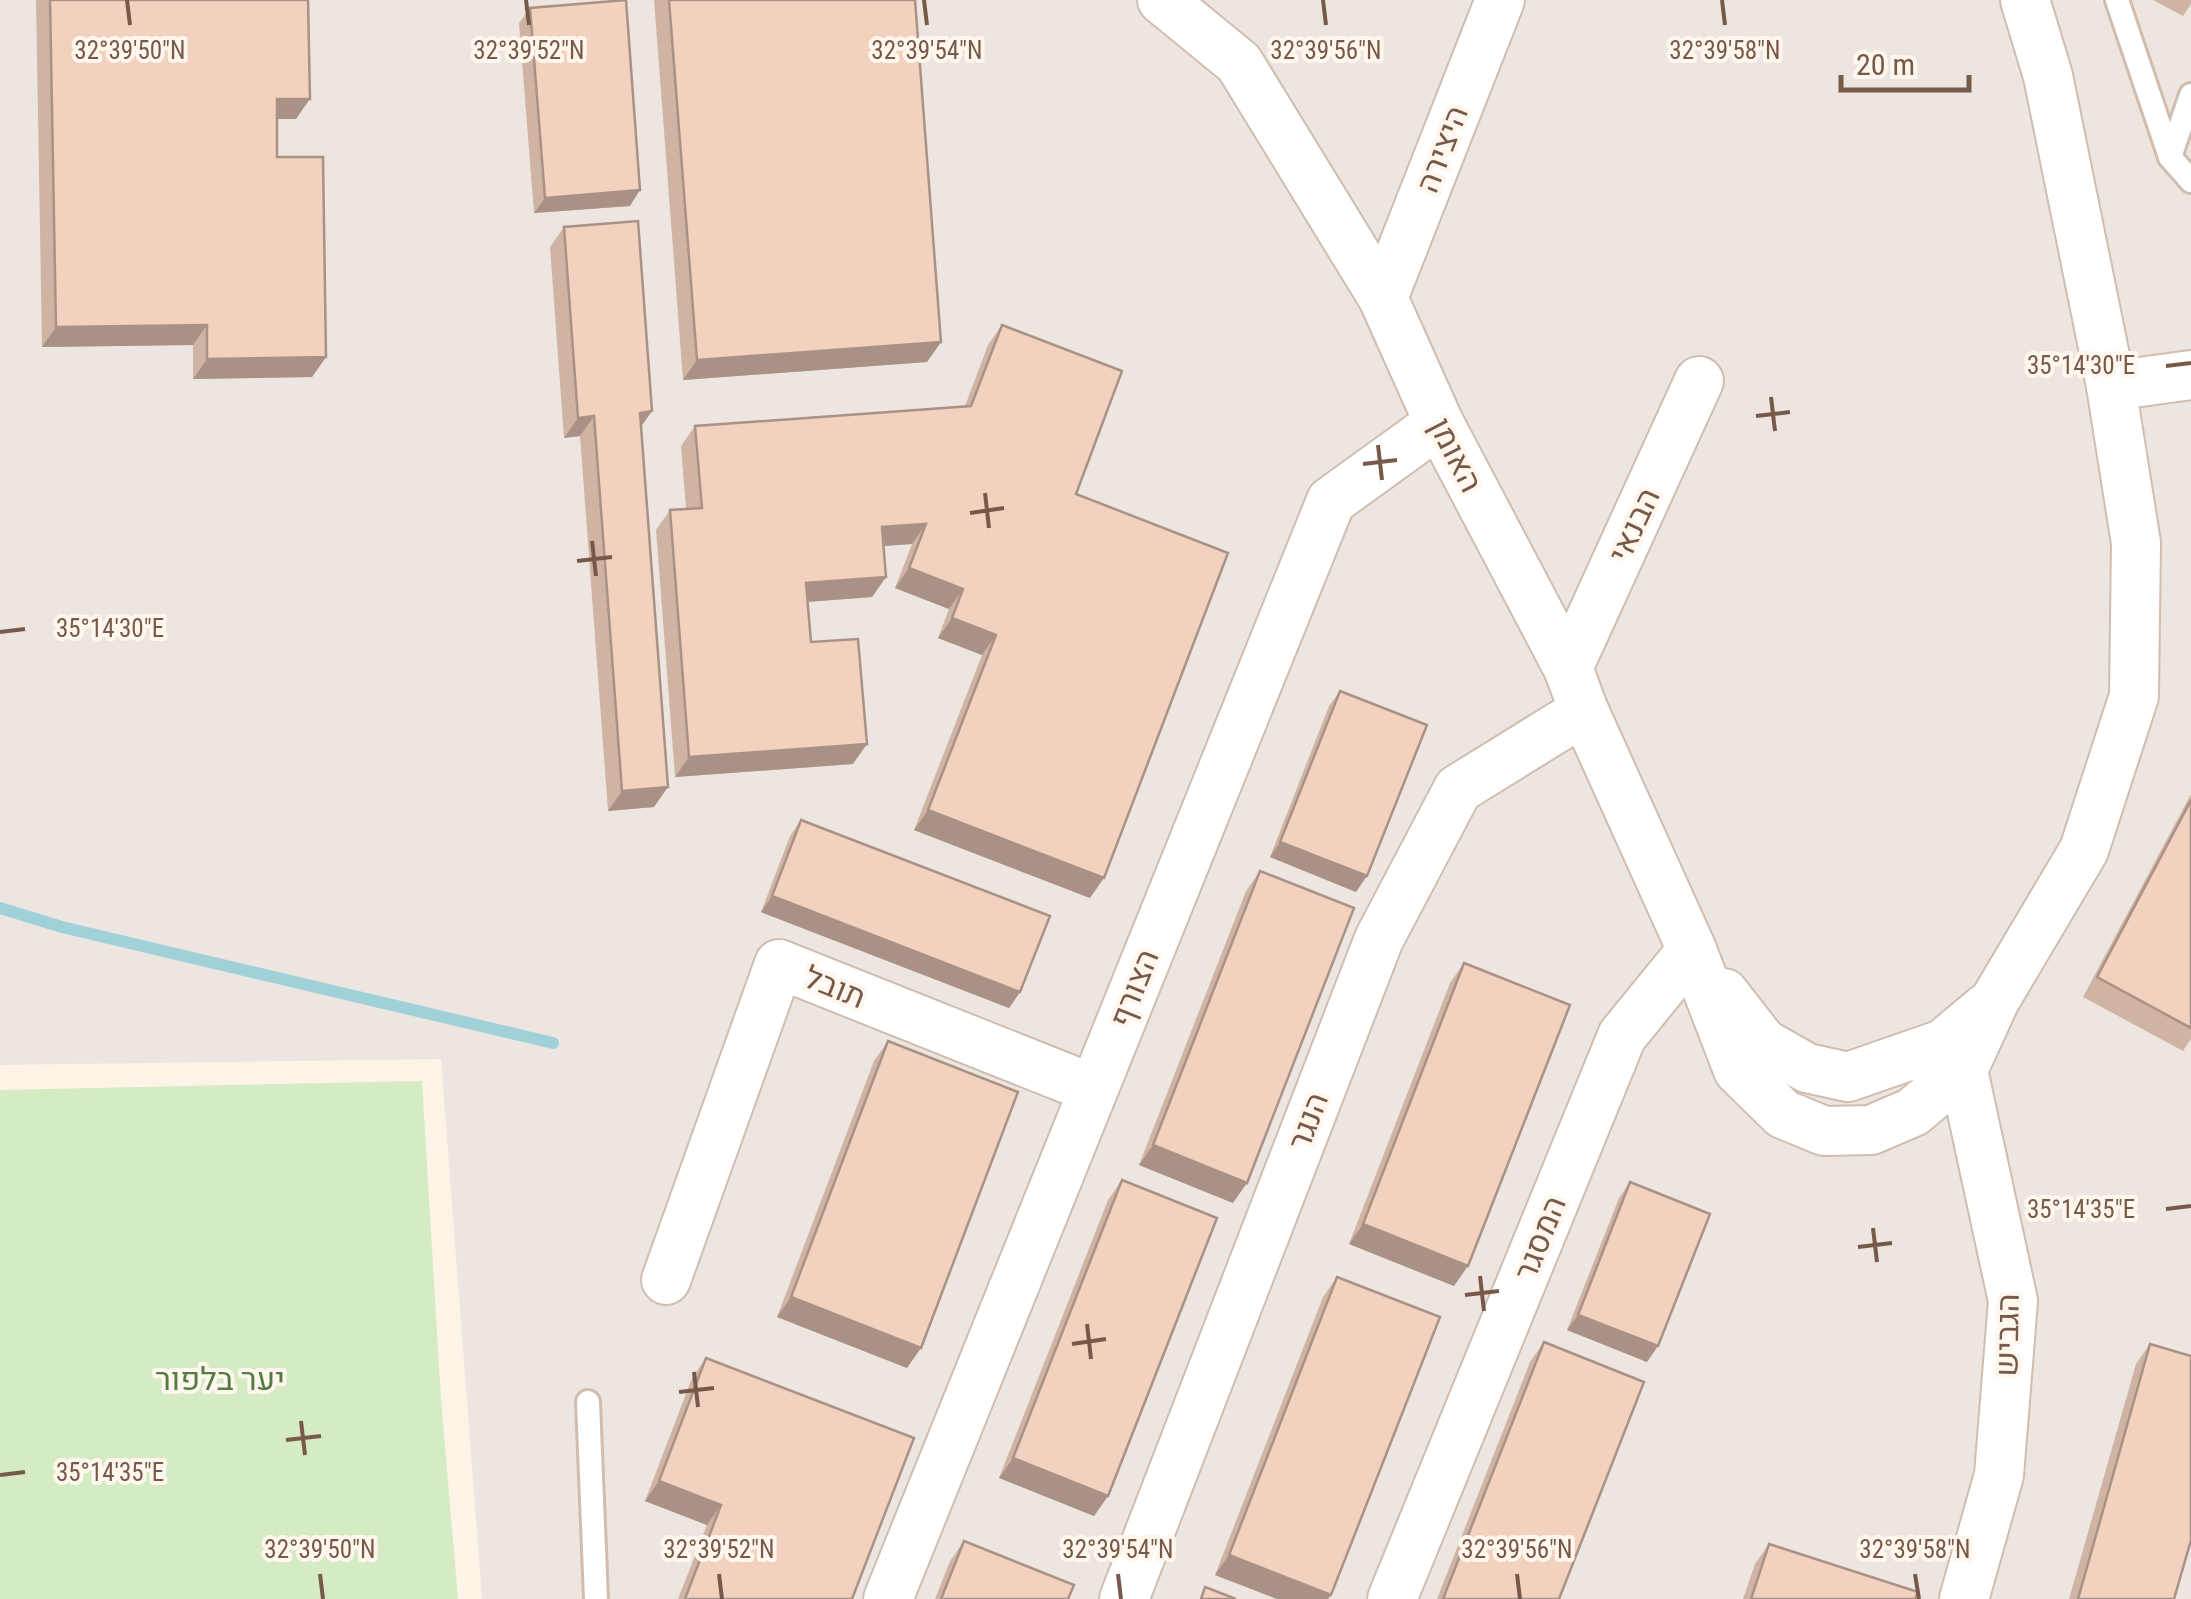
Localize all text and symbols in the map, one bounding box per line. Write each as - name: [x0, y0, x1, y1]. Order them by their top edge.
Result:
- scale bar: [1841, 30, 1968, 92]
- text: 32°39'50"N: [74, 36, 186, 65]
- text: 32°39'52"N: [473, 36, 585, 65]
- text: 32°39'54"N: [871, 36, 983, 65]
- text: 32°39'56"N: [1270, 36, 1382, 65]
- text: 32°39'58"N: [1669, 36, 1781, 65]
- text: 20 m: [1856, 47, 1915, 82]
- street label: היצירה: [1408, 100, 1476, 198]
- text: 35°14'30"E: [2027, 351, 2135, 380]
- street label: האומן: [1421, 411, 1491, 499]
- street label: הבנאי: [1600, 482, 1668, 568]
- text: 35°14'30"E: [56, 614, 164, 643]
- street label: הצורף: [1101, 944, 1167, 1032]
- street label: תובל: [799, 958, 871, 1016]
- street label: הנגר: [1280, 1087, 1336, 1155]
- street label: המסגר: [1506, 1190, 1574, 1286]
- text: 35°14'35"E: [2027, 1195, 2135, 1224]
- street label: הגביש: [1987, 1293, 2027, 1377]
- park label: יער בלפור: [155, 1360, 285, 1398]
- text: 35°14'35"E: [56, 1458, 164, 1487]
- text: 32°39'50"N: [264, 1535, 376, 1564]
- text: 32°39'52"N: [663, 1535, 775, 1564]
- text: 32°39'54"N: [1062, 1535, 1174, 1564]
- text: 32°39'56"N: [1461, 1535, 1573, 1564]
- text: 32°39'58"N: [1859, 1535, 1971, 1564]

